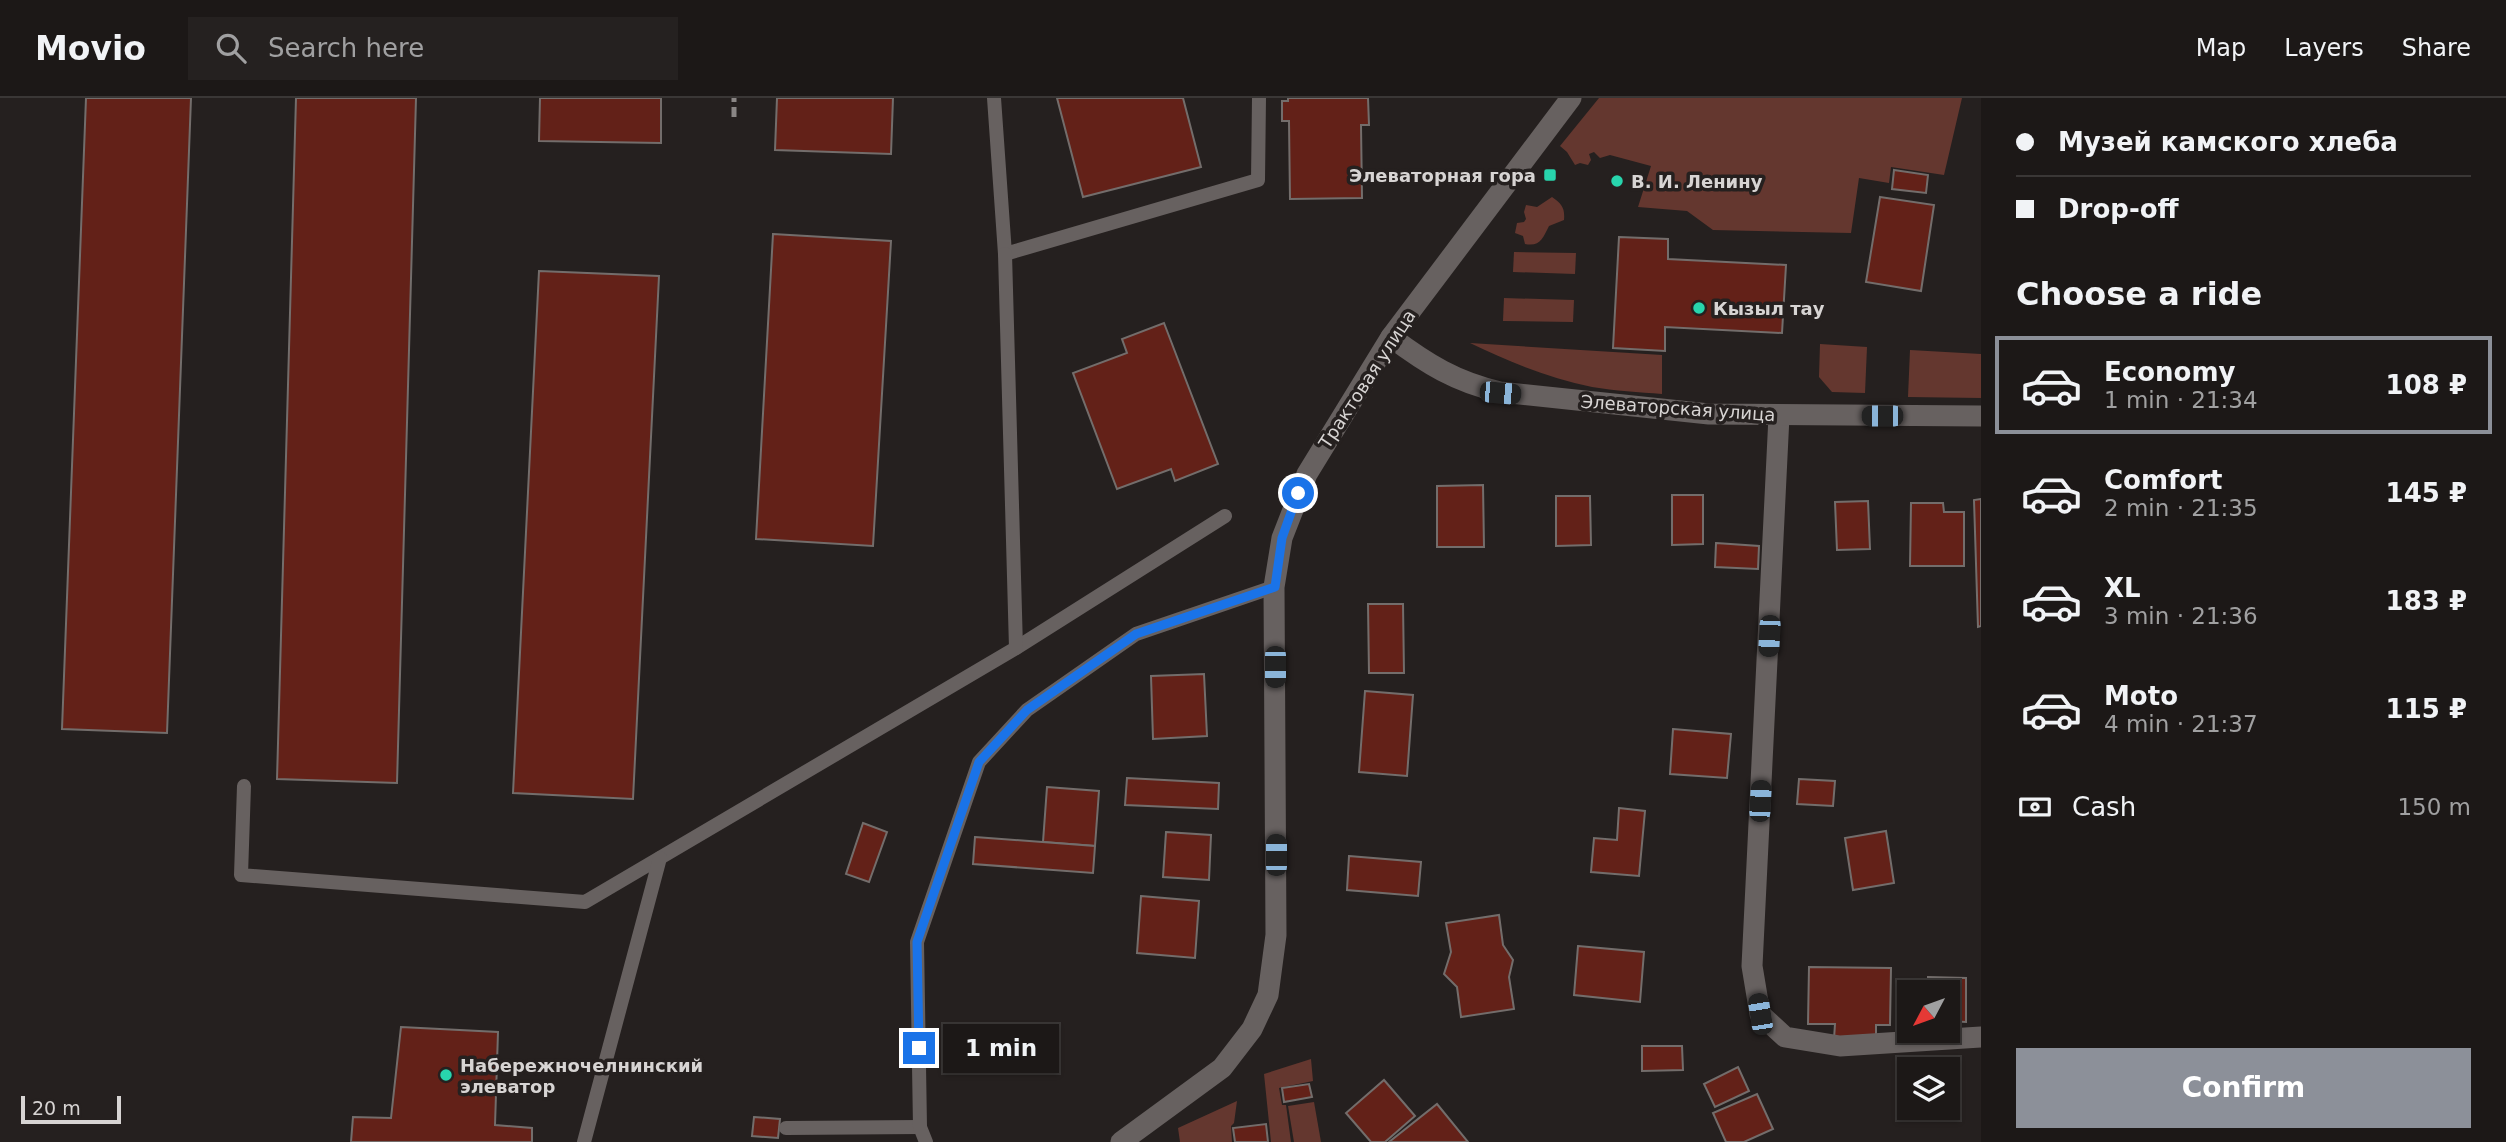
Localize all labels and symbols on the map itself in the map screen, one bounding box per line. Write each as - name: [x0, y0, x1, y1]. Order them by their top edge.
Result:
- place label: Элеваторная гора: [1349, 165, 1536, 186]
- marker: Элеваторная гора: [1542, 167, 1558, 183]
- place label: В. И. Ленину: [1631, 171, 1763, 192]
- marker: В. И. Ленину: [1609, 173, 1625, 189]
- place label: Кызыл тау: [1713, 298, 1825, 319]
- marker: Кызыл тау: [1691, 300, 1707, 316]
- street label: Трактовая улица: [1314, 306, 1420, 453]
- car: [1479, 381, 1522, 405]
- street label: Элеваторская улица: [1580, 391, 1776, 425]
- car: [1862, 406, 1904, 427]
- route start: [1282, 477, 1314, 509]
- car: [1758, 614, 1781, 658]
- car: [1265, 646, 1286, 688]
- car: [1749, 779, 1772, 823]
- car: [1266, 834, 1287, 876]
- north arrow: [1897, 980, 1960, 1043]
- car: [1747, 992, 1774, 1036]
- callout: 1 min: [944, 1024, 1059, 1072]
- route end: [903, 1032, 935, 1064]
- place label: Набережночелнинский элеватор: [460, 1055, 703, 1097]
- marker: Набережночелнинский элеватор: [438, 1067, 454, 1083]
- scale bar: [21, 1093, 121, 1125]

